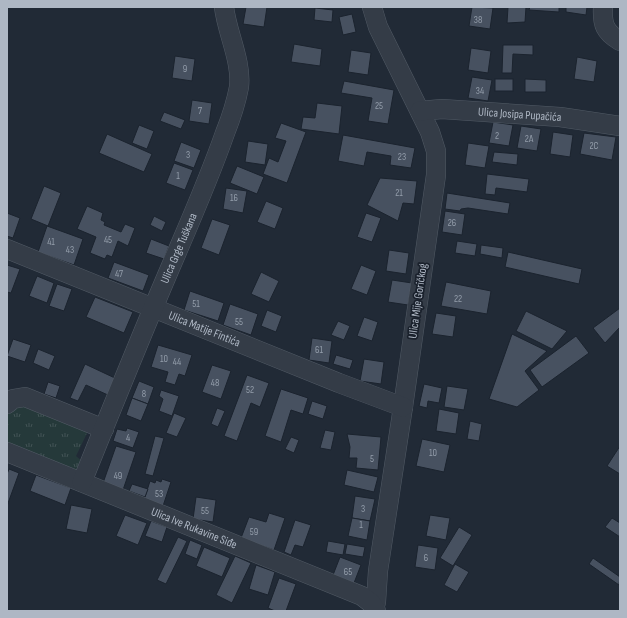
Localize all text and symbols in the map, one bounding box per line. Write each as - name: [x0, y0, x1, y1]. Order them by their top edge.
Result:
- house number: 38: [474, 14, 482, 26]
- house number: 9: [183, 63, 187, 75]
- house number: 34: [476, 85, 484, 97]
- house number: 25: [375, 100, 383, 112]
- street label: Ulica Josipa Pupačića: [478, 104, 562, 125]
- house number: 7: [198, 105, 202, 117]
- house number: 2: [495, 130, 499, 142]
- house number: 2A: [525, 133, 534, 145]
- house number: 2C: [590, 140, 599, 152]
- house number: 3: [186, 149, 190, 161]
- house number: 23: [398, 151, 406, 163]
- house number: 1: [176, 170, 180, 182]
- house number: 21: [395, 187, 403, 199]
- house number: 16: [230, 192, 238, 204]
- street label: Ulica Grge Tuškana: [157, 210, 200, 286]
- house number: 26: [448, 217, 456, 229]
- house number: 45: [104, 234, 112, 246]
- house number: 41: [47, 236, 55, 248]
- house number: 43: [66, 244, 74, 256]
- street label: Ulica Mije Goričkog: [405, 262, 431, 340]
- house number: 47: [115, 268, 123, 280]
- house number: 22: [454, 293, 462, 305]
- house number: 51: [192, 298, 200, 310]
- street label: Ulica Matije Fintića: [167, 308, 243, 350]
- house number: 55: [235, 316, 243, 328]
- house number: 61: [315, 344, 323, 356]
- house number: 10: [160, 353, 168, 365]
- house number: 44: [173, 356, 181, 368]
- house number: 48: [211, 377, 219, 389]
- house number: 52: [246, 384, 254, 396]
- house number: 8: [142, 388, 146, 400]
- house number: 4: [126, 432, 130, 444]
- house number: 10: [429, 447, 437, 459]
- house number: 5: [370, 453, 374, 465]
- house number: 49: [114, 470, 122, 482]
- house number: 53: [155, 488, 163, 500]
- house number: 3: [361, 503, 365, 515]
- street label: Ulica Ive Rukavine Siđe: [149, 504, 239, 552]
- house number: 55: [201, 505, 209, 517]
- house number: 1: [359, 519, 363, 531]
- house number: 59: [250, 526, 258, 538]
- house number: 6: [424, 552, 428, 564]
- house number: 65: [344, 566, 352, 578]

